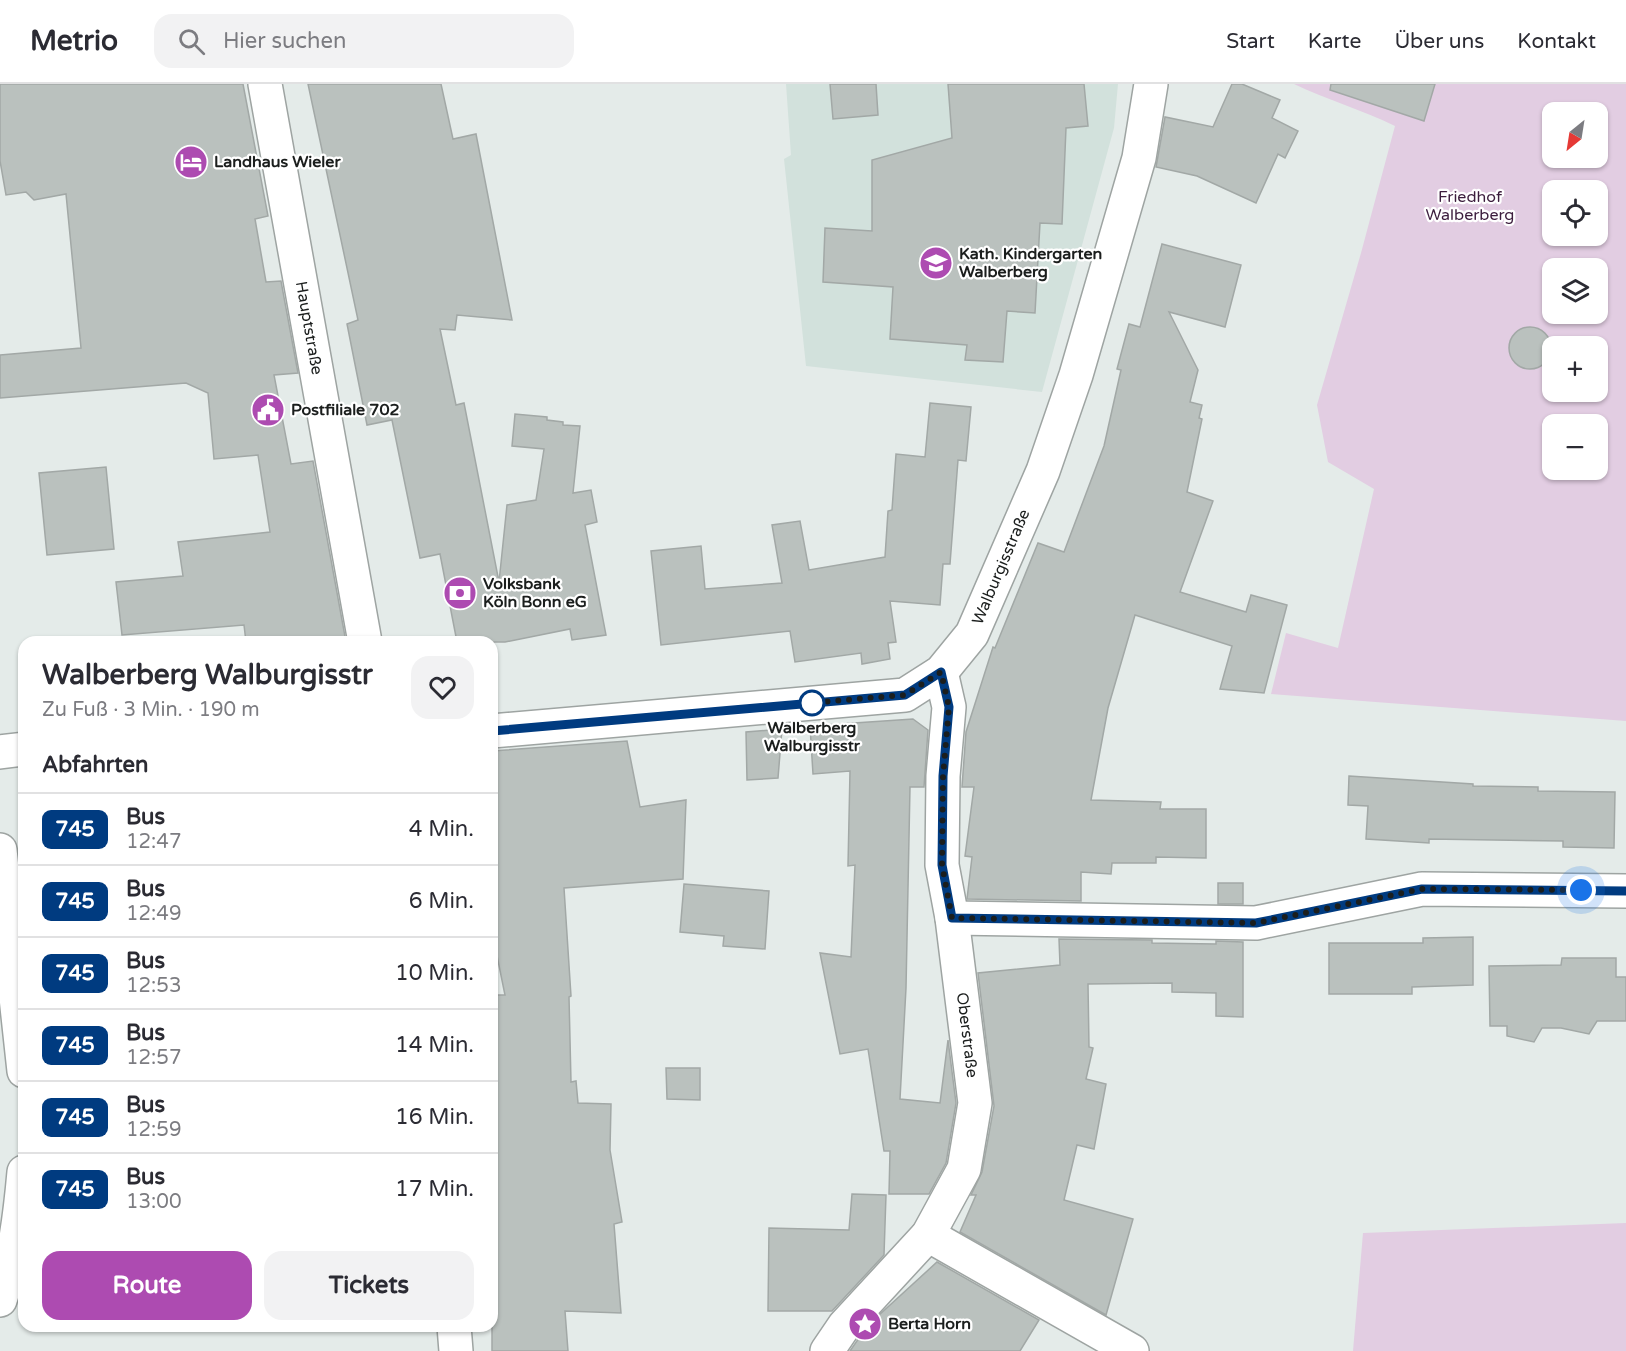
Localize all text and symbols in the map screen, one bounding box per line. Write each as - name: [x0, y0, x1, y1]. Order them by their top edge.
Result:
- search box: [154, 14, 574, 68]
- text: Metrio: [30, 24, 118, 58]
- icon: search: [175, 25, 208, 58]
- text: Hier suchen: [223, 28, 346, 54]
- text: Start: [1226, 29, 1275, 54]
- text: Karte: [1308, 29, 1361, 54]
- text: Über uns: [1394, 29, 1484, 54]
- text: Kontakt: [1517, 29, 1596, 54]
- north arrow: [1542, 102, 1608, 168]
- map controls: [1542, 102, 1608, 480]
- hotel icon: Landhaus Wieler: [173, 144, 209, 180]
- place label: Landhaus Wieler: [214, 152, 341, 172]
- button: locate: [1542, 180, 1608, 246]
- park label: Friedhof Walberberg: [1426, 187, 1514, 225]
- place label: Kath. Kindergarten Walberberg: [959, 244, 1102, 282]
- school or university icon: Kath. Kindergarten Walberberg: [918, 245, 954, 281]
- button: layers: [1542, 258, 1608, 324]
- street label: Hauptstraße: [291, 280, 327, 376]
- button: +: [1542, 336, 1608, 402]
- public building icon: Postfiliale 702: [250, 392, 286, 428]
- place label: Postfiliale 702: [291, 400, 399, 420]
- button: −: [1542, 414, 1608, 480]
- street label: Walburgisstraße: [968, 506, 1034, 628]
- place label: Volksbank Köln Bonn eG: [483, 574, 587, 612]
- bank icon: Volksbank Köln Bonn eG: [442, 575, 478, 611]
- button: heart: [411, 656, 474, 719]
- text: Walberberg Walburgisstr: [42, 658, 373, 692]
- marker: Walberberg Walburgisstr: [799, 690, 825, 716]
- text: Zu Fuß · 3 Min. · 190 m: [42, 698, 260, 722]
- place label: Walberberg Walburgisstr: [764, 718, 861, 756]
- text: Abfahrten: [42, 752, 148, 778]
- text: Bus: [126, 804, 165, 830]
- text: 4 Min.: [409, 816, 474, 842]
- text: 745: [55, 817, 95, 842]
- text: 12:47: [126, 830, 181, 854]
- your location: [1566, 875, 1596, 905]
- text: Bus: [126, 876, 165, 902]
- text: 6 Min.: [409, 888, 474, 914]
- text: 745: [55, 889, 95, 914]
- text: 12:49: [126, 902, 181, 926]
- text: Bus: [126, 948, 165, 974]
- text: 10 Min.: [395, 960, 474, 986]
- text: 745: [55, 961, 95, 986]
- text: 12:53: [126, 974, 181, 998]
- street label: Oberstraße: [952, 991, 982, 1079]
- text: Bus: [126, 1020, 165, 1046]
- text: 14 Min.: [395, 1032, 474, 1058]
- text: 745: [55, 1033, 95, 1058]
- text: 12:57: [126, 1046, 181, 1070]
- text: Bus: [126, 1092, 165, 1118]
- text: 16 Min.: [395, 1104, 474, 1130]
- text: 745: [55, 1105, 95, 1130]
- text: 12:59: [126, 1118, 181, 1142]
- text: Bus: [126, 1164, 165, 1190]
- text: 17 Min.: [395, 1176, 474, 1202]
- text: 745: [55, 1177, 95, 1202]
- text: 13:00: [126, 1190, 181, 1214]
- button: Route: [42, 1251, 252, 1320]
- button: Tickets: [264, 1251, 474, 1320]
- place icon: Berta Horn: [847, 1306, 883, 1342]
- place label: Berta Horn: [888, 1314, 971, 1334]

